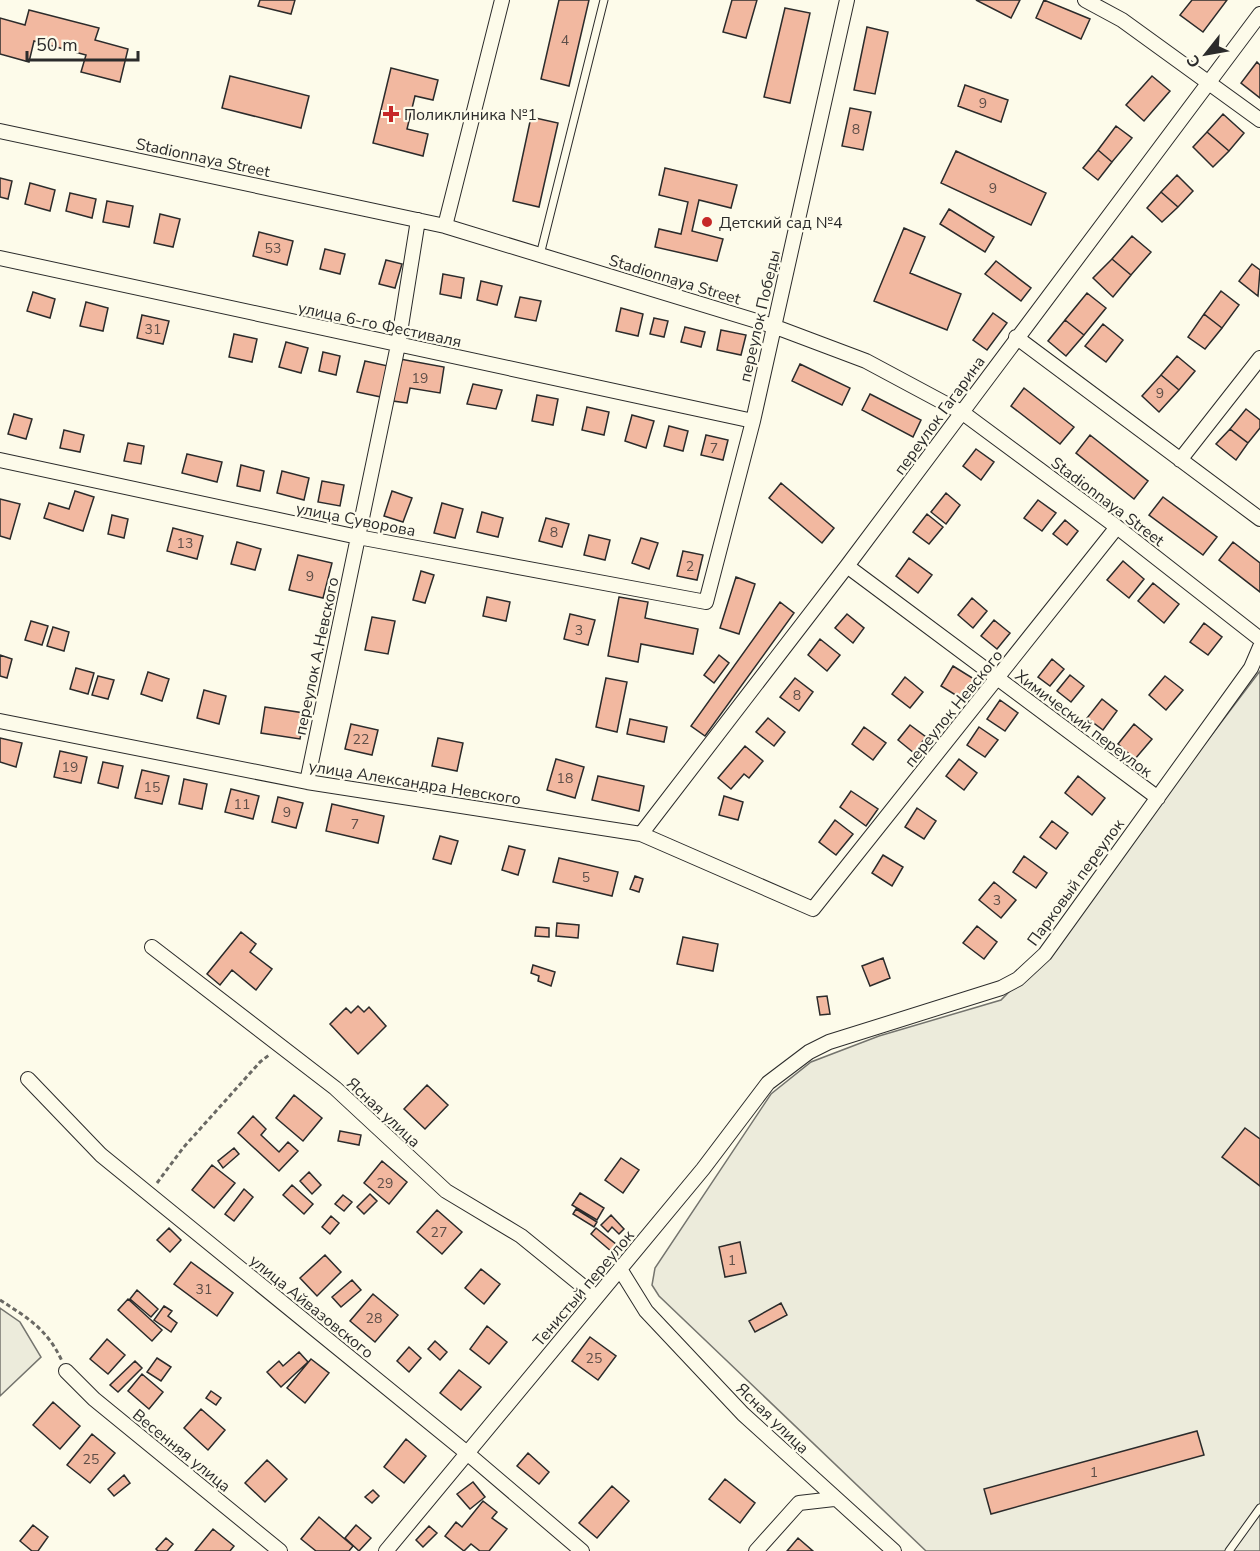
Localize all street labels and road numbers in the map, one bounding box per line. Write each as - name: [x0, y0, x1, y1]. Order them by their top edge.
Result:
- street label: Stadionnaya Street: [134, 133, 272, 183]
- street label: переулок Победы: [734, 248, 786, 384]
- street label: Stadionnaya Street: [606, 249, 744, 311]
- street label: улица 6-го Фестиваля: [296, 297, 464, 353]
- street label: переулок Гагарина: [889, 352, 991, 480]
- street label: Stadionnaya Street: [1046, 452, 1169, 552]
- street label: улица Суворова: [294, 498, 417, 542]
- street label: переулок А.Невского: [289, 575, 344, 737]
- street label: переулок Невского: [899, 645, 1008, 772]
- street label: Химический переулок: [1010, 665, 1157, 783]
- street label: улица Александра Невского: [307, 755, 523, 811]
- street label: Парковый переулок: [1022, 814, 1130, 951]
- street label: Ясная улица: [342, 1073, 425, 1153]
- street label: Тенистый переулок: [528, 1225, 640, 1352]
- street label: улица Айвазовского: [245, 1250, 378, 1364]
- street label: Ясная улица: [731, 1378, 814, 1459]
- street label: Весенняя улица: [128, 1404, 235, 1497]

